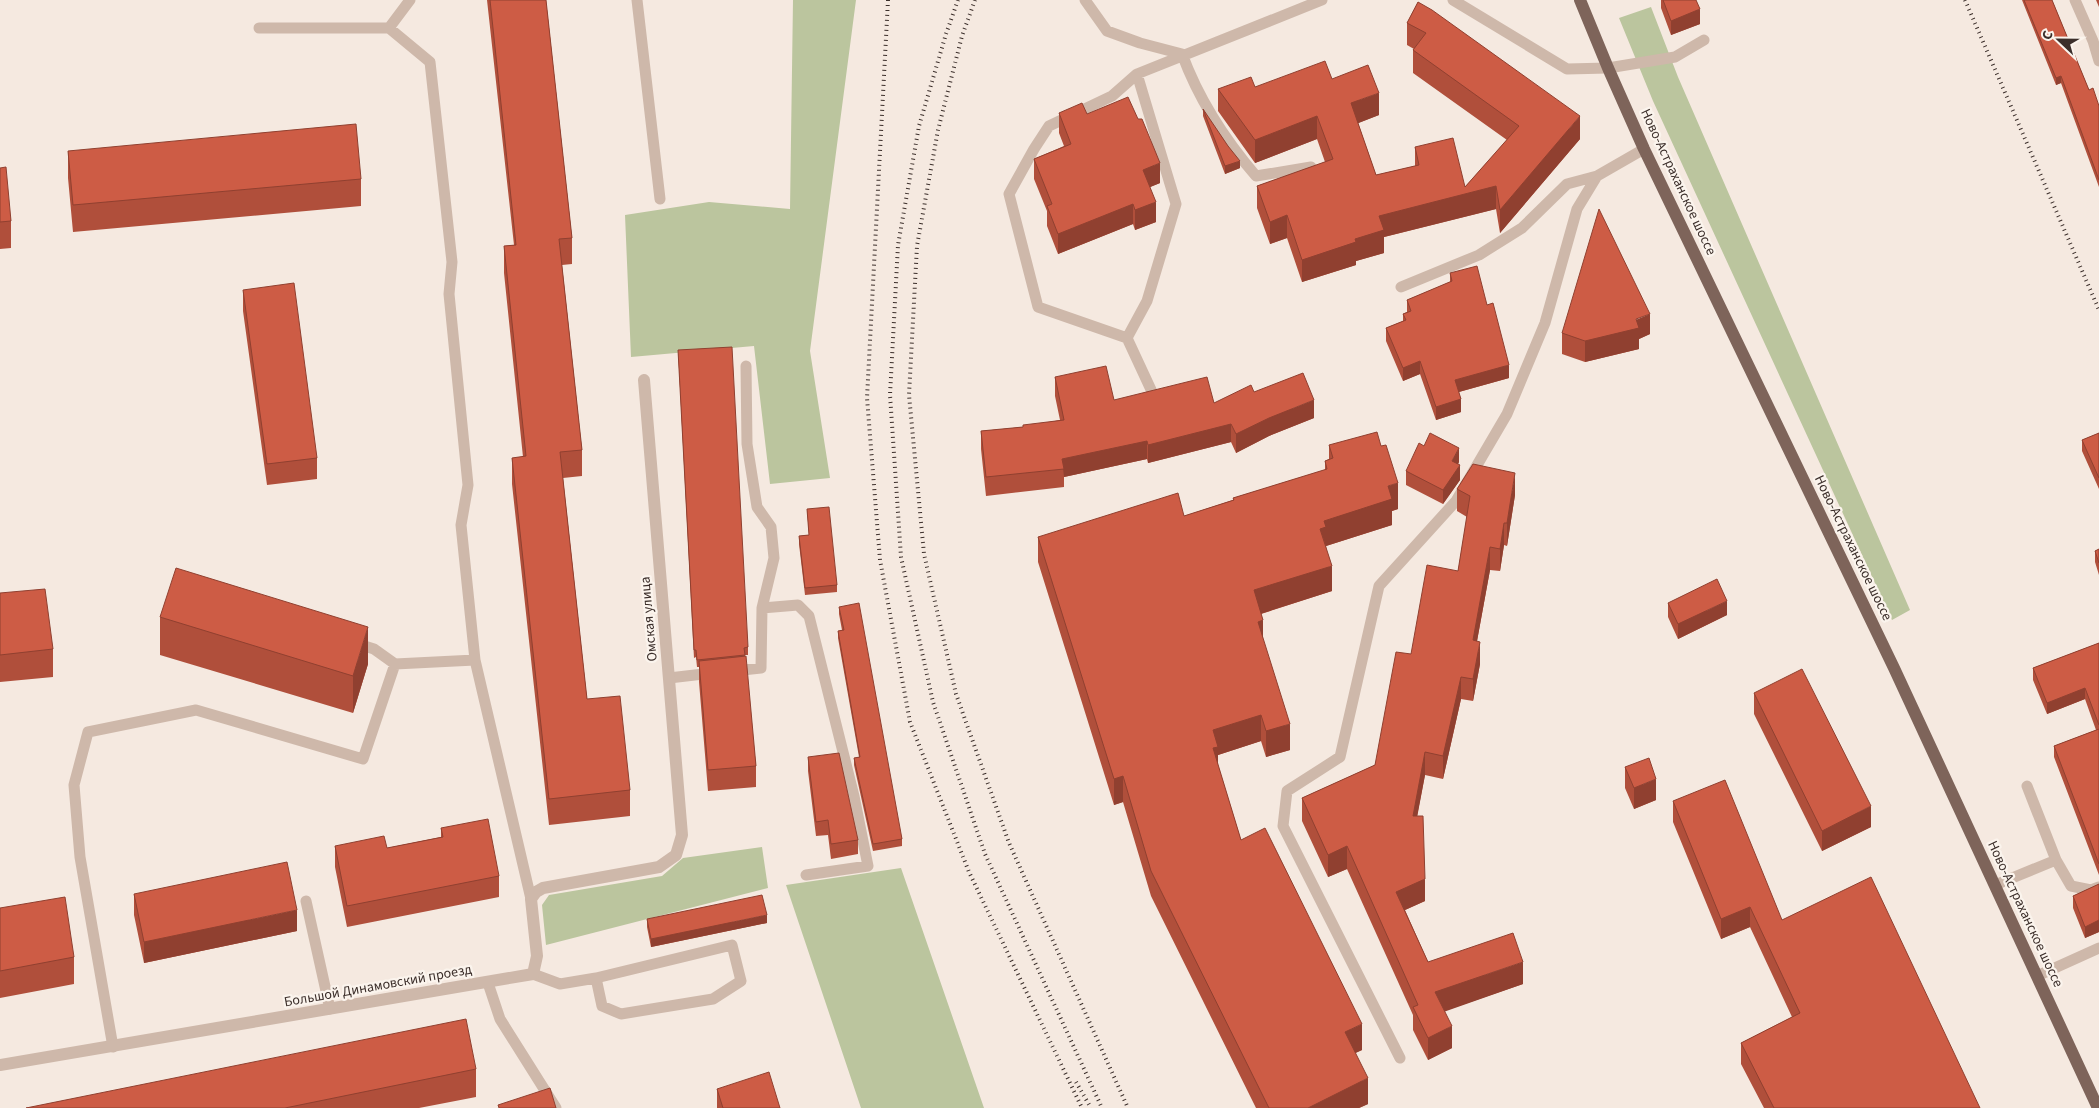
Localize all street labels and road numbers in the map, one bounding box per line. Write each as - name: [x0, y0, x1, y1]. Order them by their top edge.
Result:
- street label: Ново-Астраханское шоссе: [1635, 106, 1721, 259]
- street label: Ново-Астраханское шоссе: [1809, 472, 1897, 624]
- street label: Омская улица: [635, 576, 663, 662]
- street label: Ново-Астраханское шоссе: [1982, 838, 2068, 991]
- street label: Большой Динамовский проезд: [283, 960, 474, 1012]

